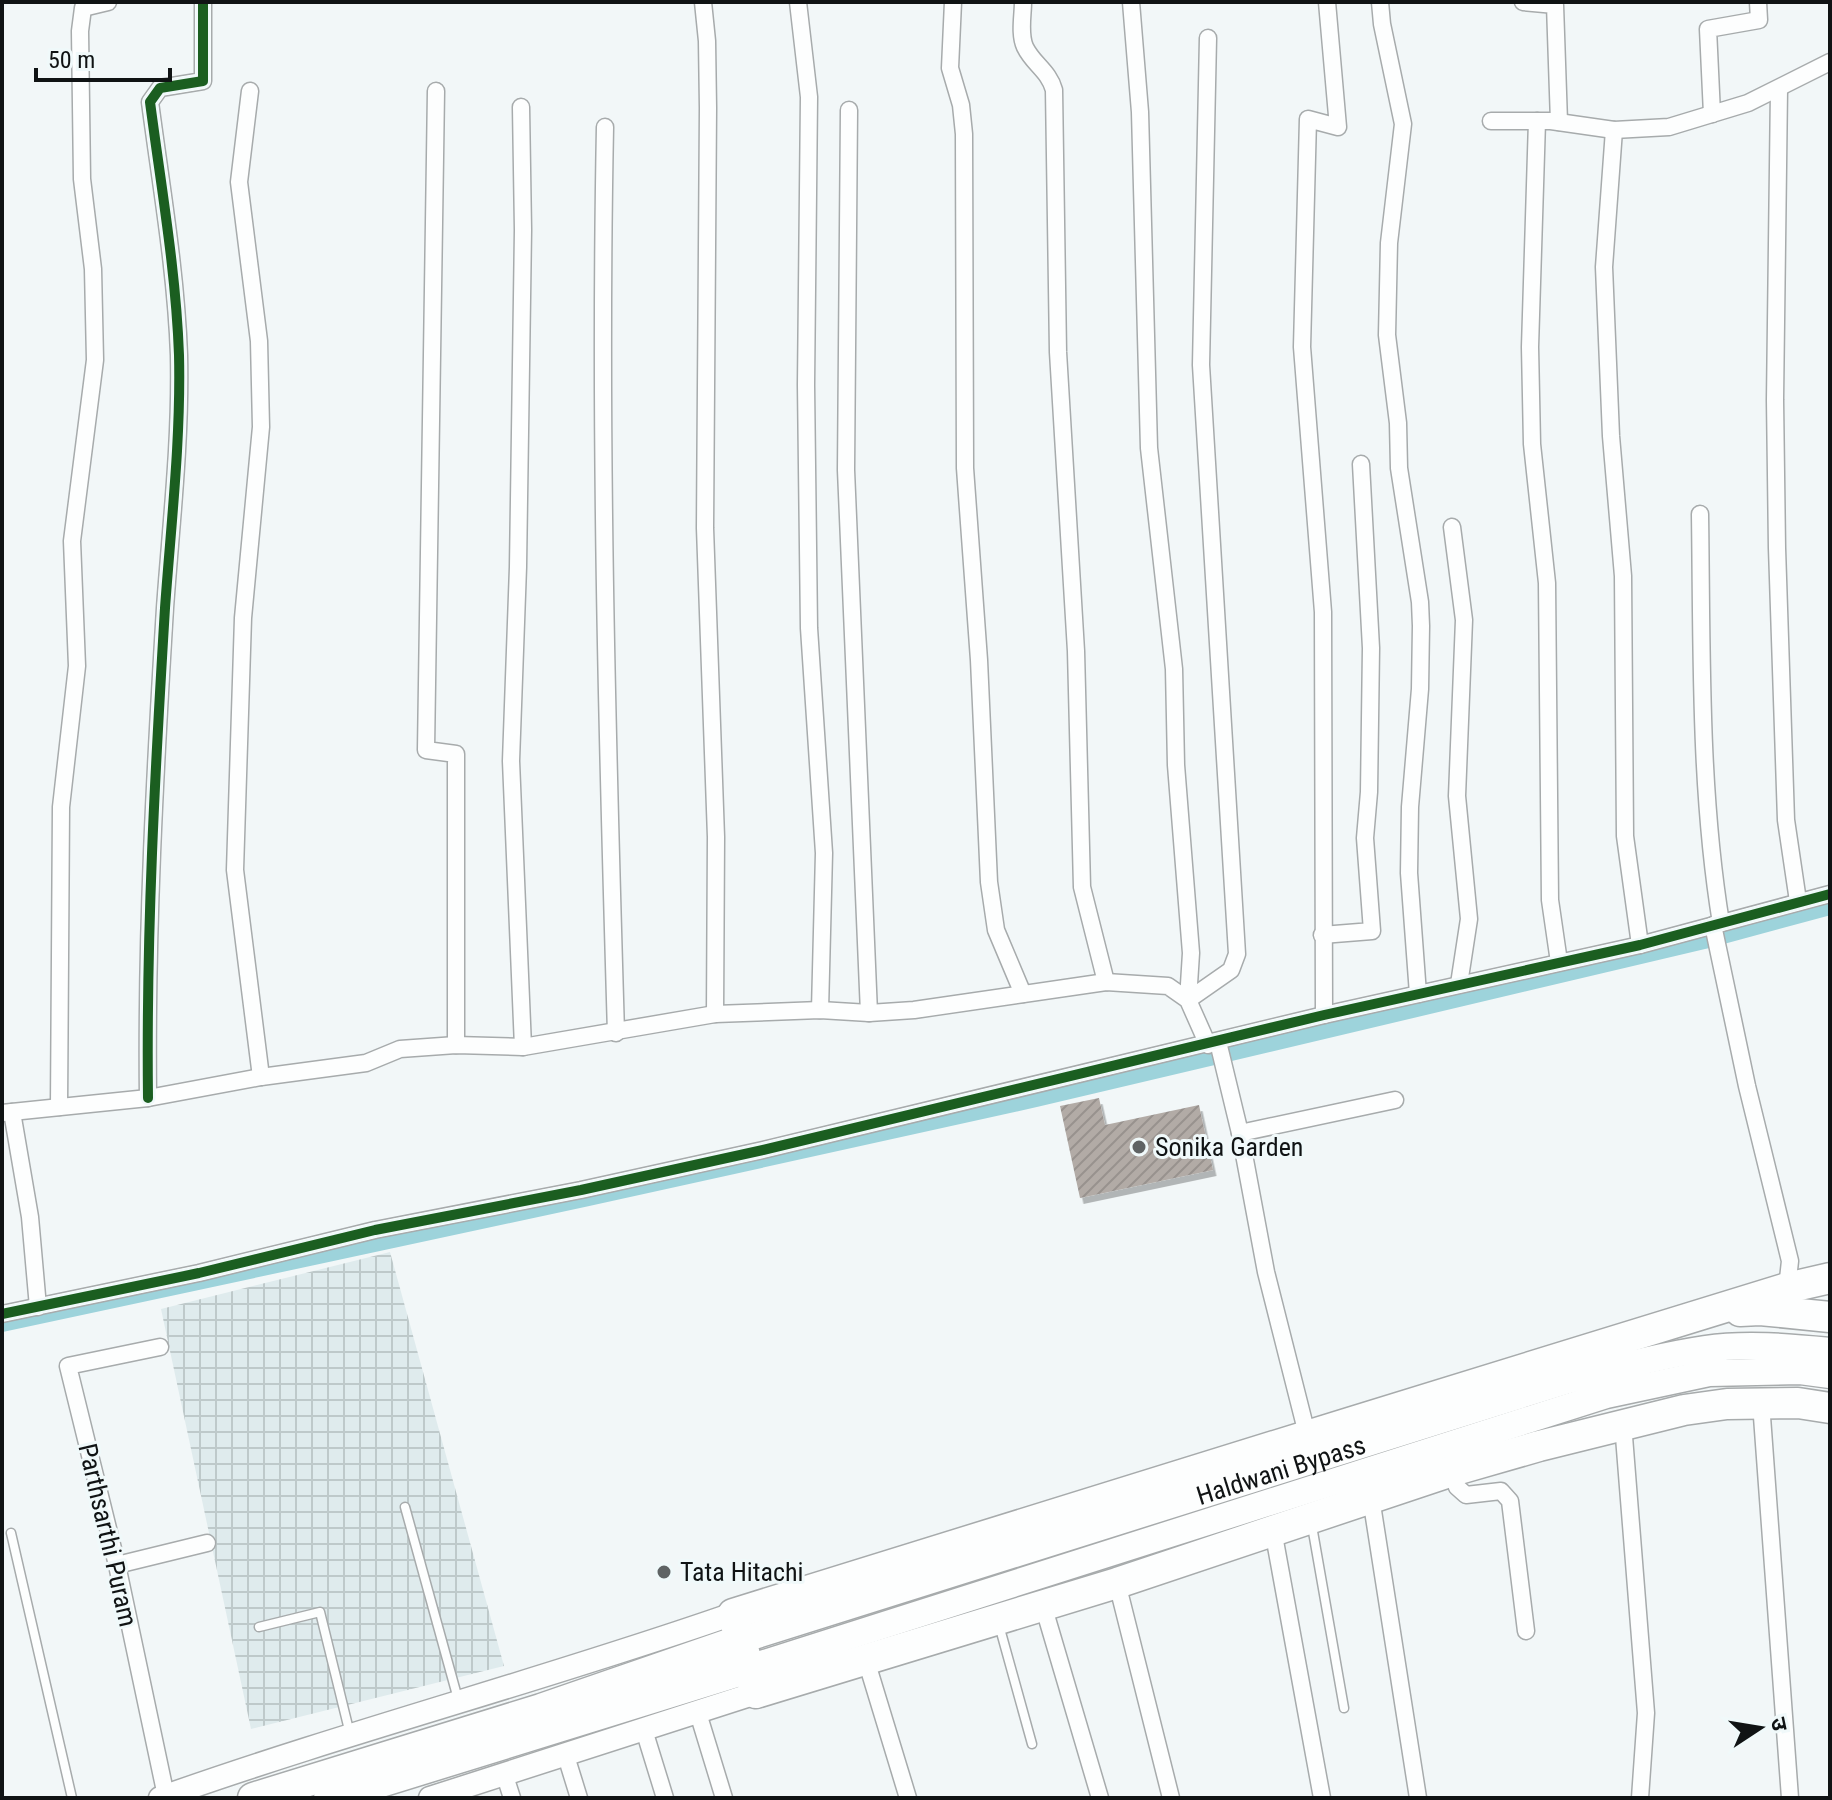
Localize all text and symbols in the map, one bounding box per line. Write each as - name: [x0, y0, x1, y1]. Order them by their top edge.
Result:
- scale bar: [36, 32, 170, 82]
- text: 50 m: [48, 46, 95, 74]
- place label: Sonika Garden: [1155, 1132, 1303, 1162]
- marker: Sonika Garden: [1130, 1138, 1148, 1156]
- street label: Haldwani Bypass: [1193, 1430, 1369, 1511]
- street label: Parthsarthi Puram: [72, 1441, 144, 1629]
- place label: Tata Hitachi: [680, 1557, 803, 1587]
- marker: Tata Hitachi: [655, 1563, 673, 1581]
- north arrow: [1720, 1688, 1800, 1768]
- text: उ: [1766, 1715, 1793, 1734]

